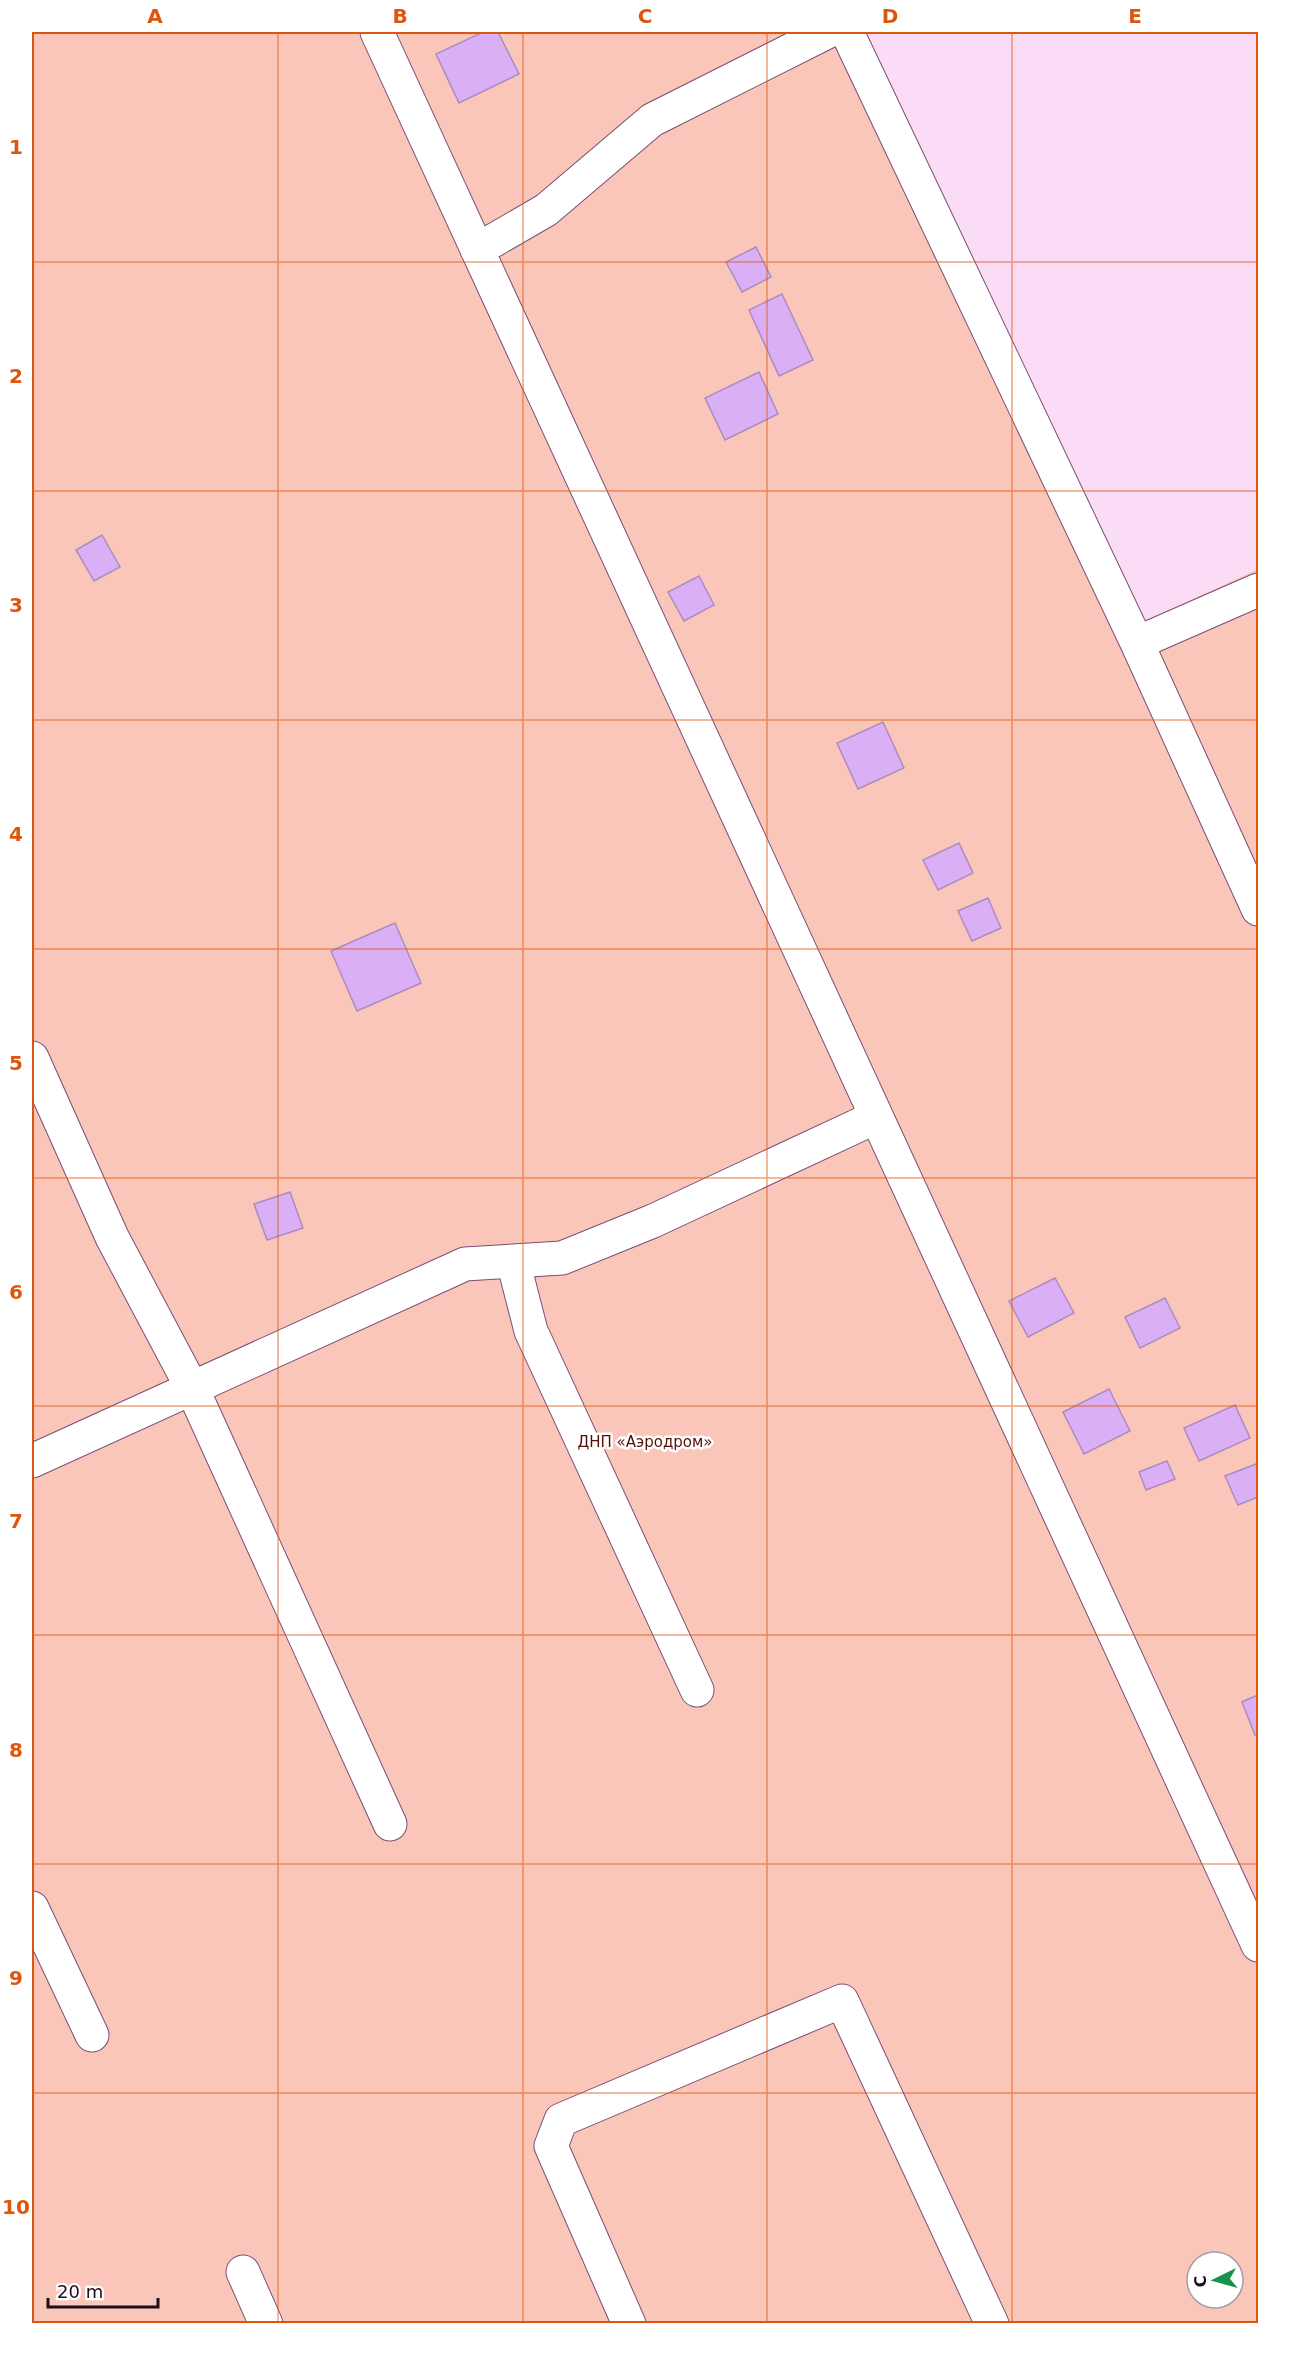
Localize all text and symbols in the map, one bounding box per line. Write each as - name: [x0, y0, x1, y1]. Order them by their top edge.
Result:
- text: A: [147, 4, 163, 28]
- text: B: [392, 4, 408, 28]
- text: C: [638, 4, 652, 28]
- text: D: [882, 4, 898, 28]
- text: E: [1128, 4, 1142, 28]
- text: 1: [9, 135, 23, 159]
- text: 2: [9, 364, 23, 388]
- text: 3: [9, 593, 23, 617]
- text: 4: [9, 822, 23, 846]
- text: 5: [9, 1051, 23, 1075]
- text: 6: [9, 1280, 23, 1304]
- park label: ДНП «Аэродром»: [578, 1433, 712, 1451]
- text: 7: [9, 1509, 23, 1533]
- text: 8: [9, 1738, 23, 1762]
- text: 9: [9, 1966, 23, 1990]
- text: 10: [2, 2195, 30, 2219]
- north arrow: [1185, 2250, 1245, 2310]
- scale bar: [48, 2271, 158, 2309]
- text: С: [1191, 2275, 1211, 2288]
- text: 20 m: [57, 2281, 103, 2302]

